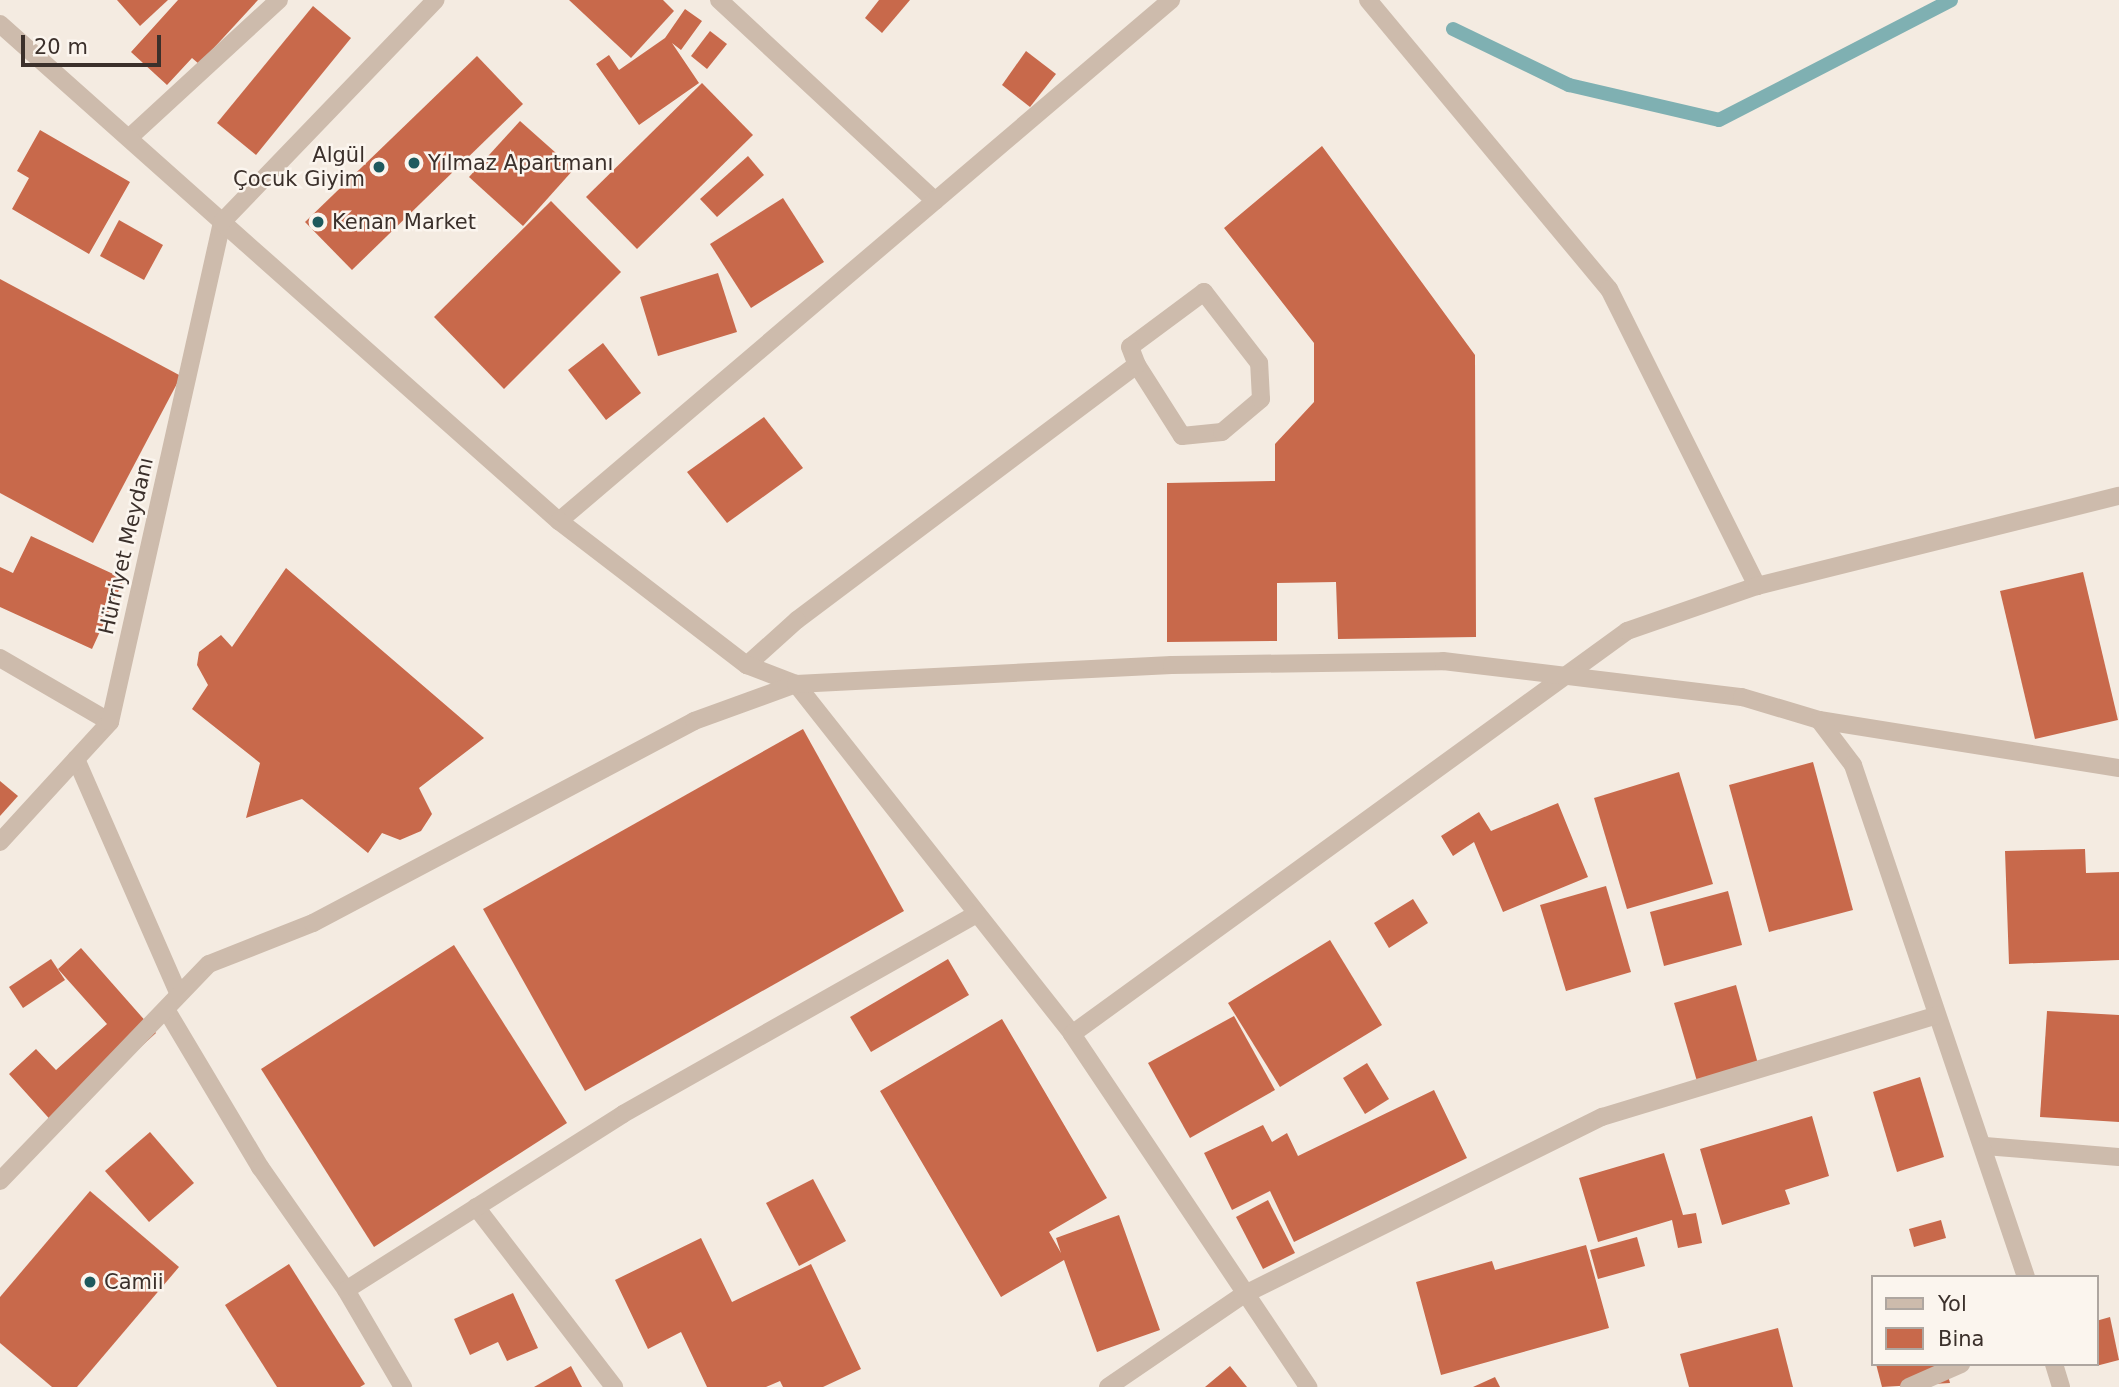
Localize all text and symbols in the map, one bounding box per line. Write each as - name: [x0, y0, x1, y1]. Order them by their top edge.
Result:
- scale bar: [24, 21, 164, 65]
- text: 20 m: [34, 35, 88, 59]
- place label: Algül Çocuk Giyim: [233, 142, 365, 192]
- place label: Yılmaz Apartmanı: [428, 150, 613, 176]
- marker: Yılmaz Apartmanı: [406, 155, 422, 171]
- marker: Algül Çocuk Giyim: [371, 159, 387, 175]
- place label: Kenan Market: [332, 209, 476, 235]
- marker: Kenan Market: [310, 214, 326, 230]
- street label: Hürriyet Meydanı: [93, 455, 159, 637]
- place label: Camii: [104, 1269, 164, 1295]
- marker: Camii: [82, 1274, 98, 1290]
- legend: [1870, 1275, 2098, 1366]
- text: Yol: [1938, 1292, 1967, 1316]
- text: Bina: [1938, 1327, 1984, 1351]

